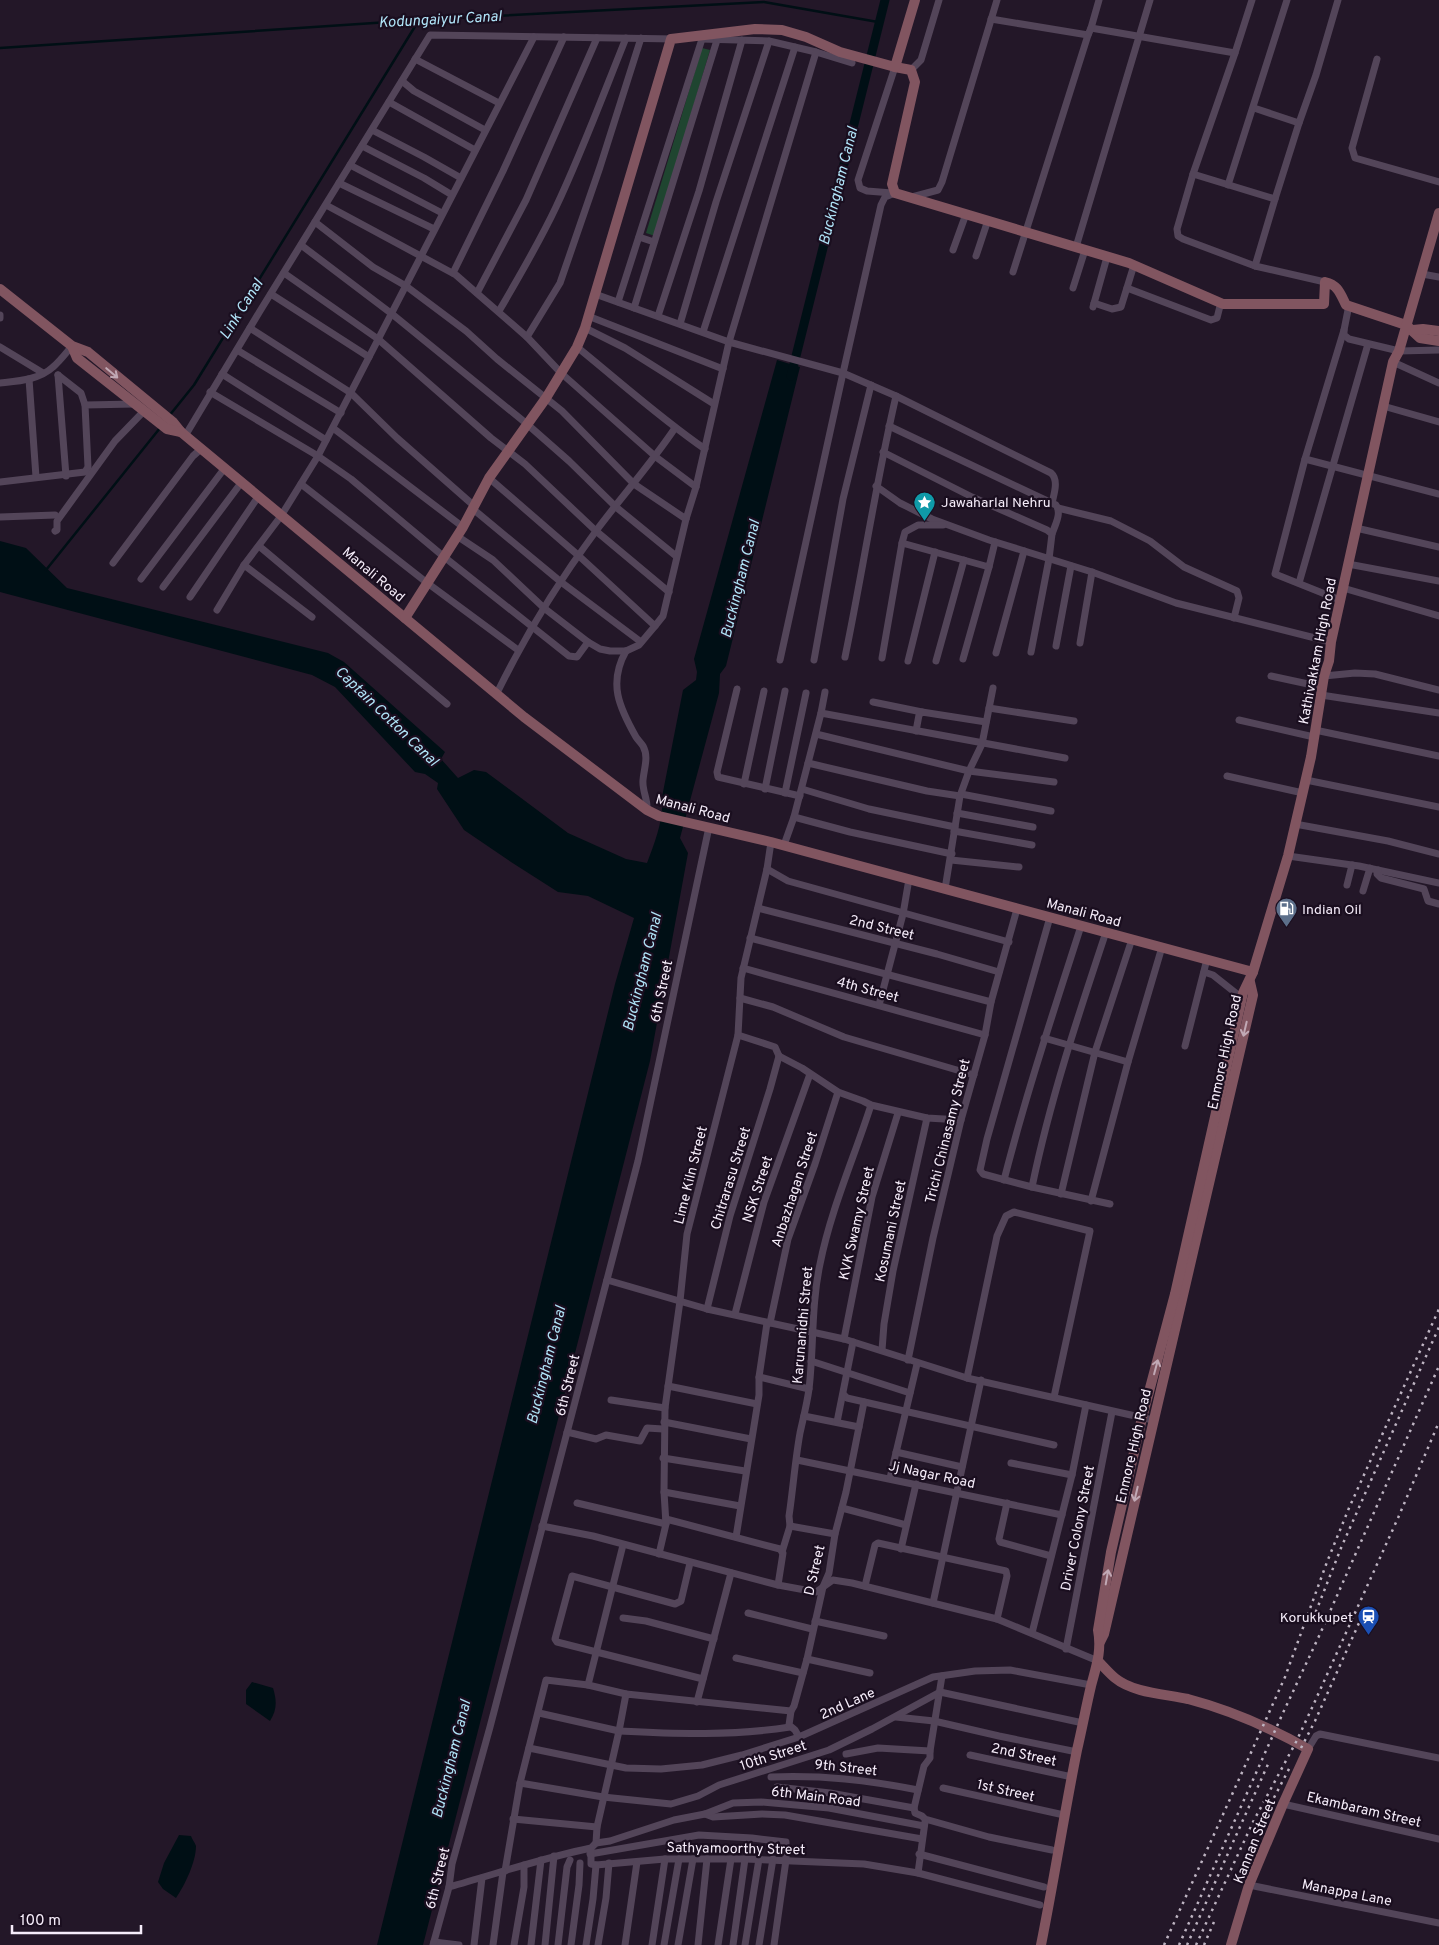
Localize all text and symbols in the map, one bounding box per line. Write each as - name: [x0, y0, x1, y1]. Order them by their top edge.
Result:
- water label: Kodungaiyur Canal: [378, 8, 503, 33]
- water label: Buckingham Canal: [816, 124, 864, 247]
- water label: Link Canal: [216, 275, 269, 344]
- one-way arrow: [105, 367, 118, 378]
- place icon: Jawaharlal Nehru: [913, 490, 937, 521]
- place label: Jawaharlal Nehru: [941, 495, 1051, 512]
- water label: Buckingham Canal: [718, 517, 766, 640]
- street label: Manali Road: [338, 544, 408, 606]
- street label: Kathivakkam High Road: [1296, 577, 1341, 726]
- water label: Captain Cotton Canal: [330, 663, 442, 772]
- street label: Manali Road: [653, 791, 732, 828]
- street label: Manali Road: [1044, 895, 1123, 932]
- fuel station icon: Indian Oil: [1274, 897, 1298, 928]
- place label: Indian Oil: [1302, 902, 1362, 919]
- water label: Buckingham Canal: [620, 910, 668, 1033]
- street label: 2nd Street: [847, 912, 916, 945]
- street label: 6th Street: [648, 959, 677, 1024]
- street label: 4th Street: [835, 974, 900, 1007]
- street label: Enmore High Road: [1205, 993, 1246, 1111]
- one-way arrow: [1240, 1021, 1249, 1037]
- street label: Trichi Chinasamy Street: [922, 1057, 975, 1205]
- street label: Lime Kiln Street: [671, 1125, 712, 1226]
- street label: Chitrarasu Street: [708, 1125, 755, 1232]
- street label: Anbazhagan Street: [769, 1129, 822, 1249]
- street label: NSK Street: [740, 1154, 777, 1225]
- street label: KVK Swamy Street: [836, 1165, 879, 1282]
- street label: Kosumani Street: [872, 1179, 911, 1284]
- street label: Karunanidhi Street: [790, 1266, 817, 1385]
- water label: Buckingham Canal: [524, 1303, 572, 1426]
- street label: 6th Street: [553, 1353, 584, 1418]
- one-way arrow: [1151, 1360, 1161, 1376]
- street label: Enmore High Road: [1113, 1387, 1156, 1505]
- street label: Jj Nagar Road: [887, 1458, 977, 1493]
- street label: Driver Colony Street: [1058, 1464, 1099, 1592]
- one-way arrow: [1131, 1486, 1140, 1502]
- street label: D Street: [801, 1543, 830, 1597]
- one-way arrow: [1103, 1569, 1113, 1585]
- station icon: Korukkupet: [1357, 1605, 1381, 1636]
- place label: Korukkupet: [1280, 1610, 1353, 1627]
- street label: 2nd Lane: [817, 1685, 878, 1724]
- water label: Buckingham Canal: [429, 1697, 477, 1820]
- street label: 10th Street: [738, 1738, 809, 1775]
- street label: 2nd Street: [989, 1740, 1058, 1771]
- street label: 9th Street: [814, 1757, 878, 1780]
- street label: 1st Street: [975, 1777, 1036, 1806]
- street label: 6th Main Road: [770, 1784, 861, 1811]
- street label: Ekambaram Street: [1305, 1789, 1423, 1832]
- street label: Kannan Street: [1231, 1797, 1280, 1886]
- street label: Sathyamoorthy Street: [666, 1840, 805, 1859]
- street label: 6th Street: [423, 1846, 454, 1911]
- street label: Manappa Lane: [1300, 1876, 1393, 1911]
- scale bar: [12, 1902, 141, 1934]
- text: 100 m: [20, 1912, 61, 1931]

